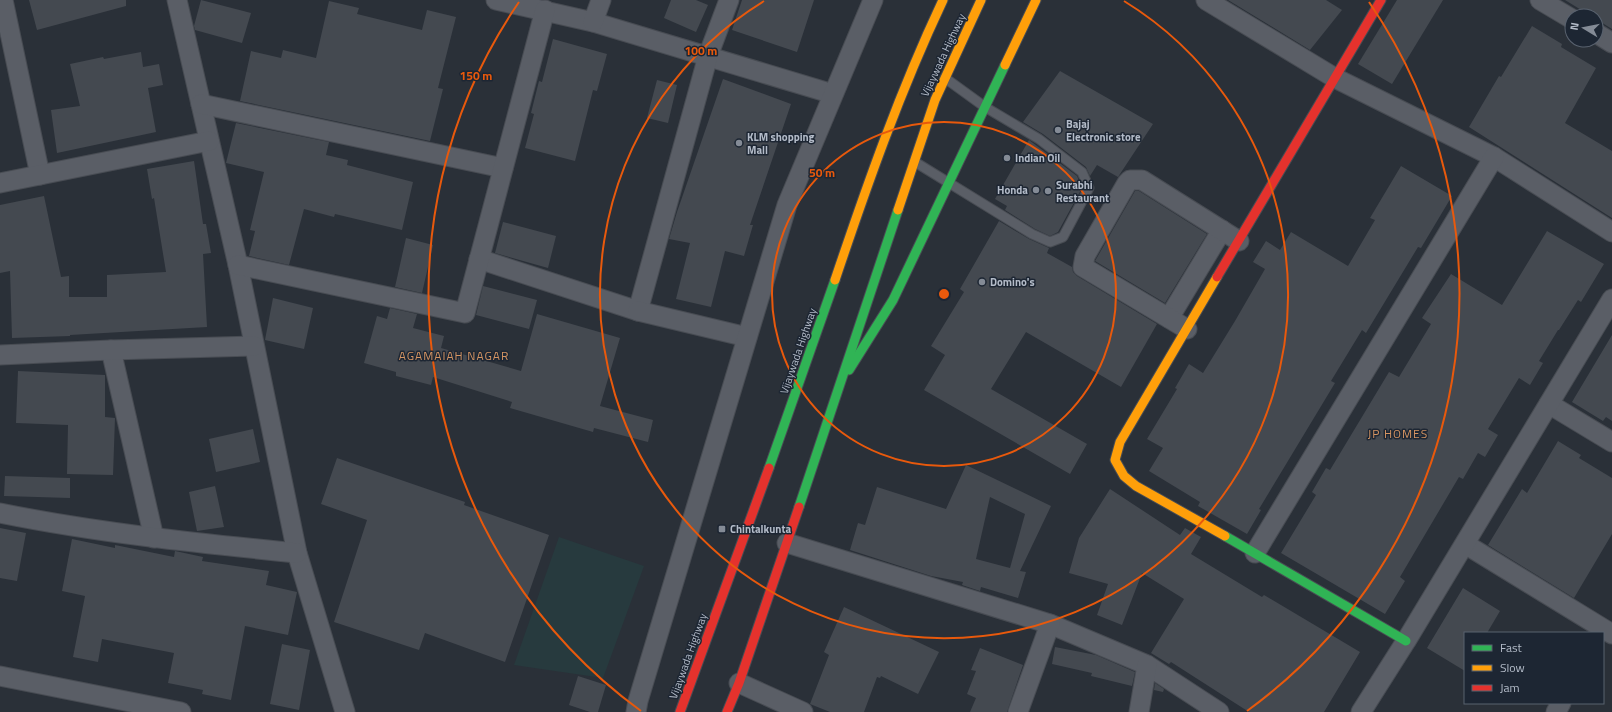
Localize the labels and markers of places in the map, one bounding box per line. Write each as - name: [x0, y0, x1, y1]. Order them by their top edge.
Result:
- place label: Bajaj Electronic store: [1066, 116, 1141, 145]
- marker: Bajaj Electronic store: [1053, 125, 1063, 135]
- place label: KLM shopping Mall: [747, 129, 815, 158]
- marker: KLM shopping Mall: [734, 138, 744, 148]
- place label: Indian Oil: [1015, 150, 1060, 166]
- marker: Indian Oil: [1002, 153, 1012, 163]
- place label: Surabhi Restaurant: [1056, 177, 1109, 206]
- place label: Honda: [997, 182, 1028, 198]
- marker: Honda: [1031, 185, 1041, 195]
- marker: Surabhi Restaurant: [1043, 186, 1053, 196]
- place label: Domino's: [990, 274, 1035, 290]
- marker: Domino's: [977, 277, 987, 287]
- centre of rings: [937, 287, 951, 301]
- place label: Chintalkunta: [730, 521, 791, 537]
- marker: Chintalkunta: [717, 524, 727, 534]

